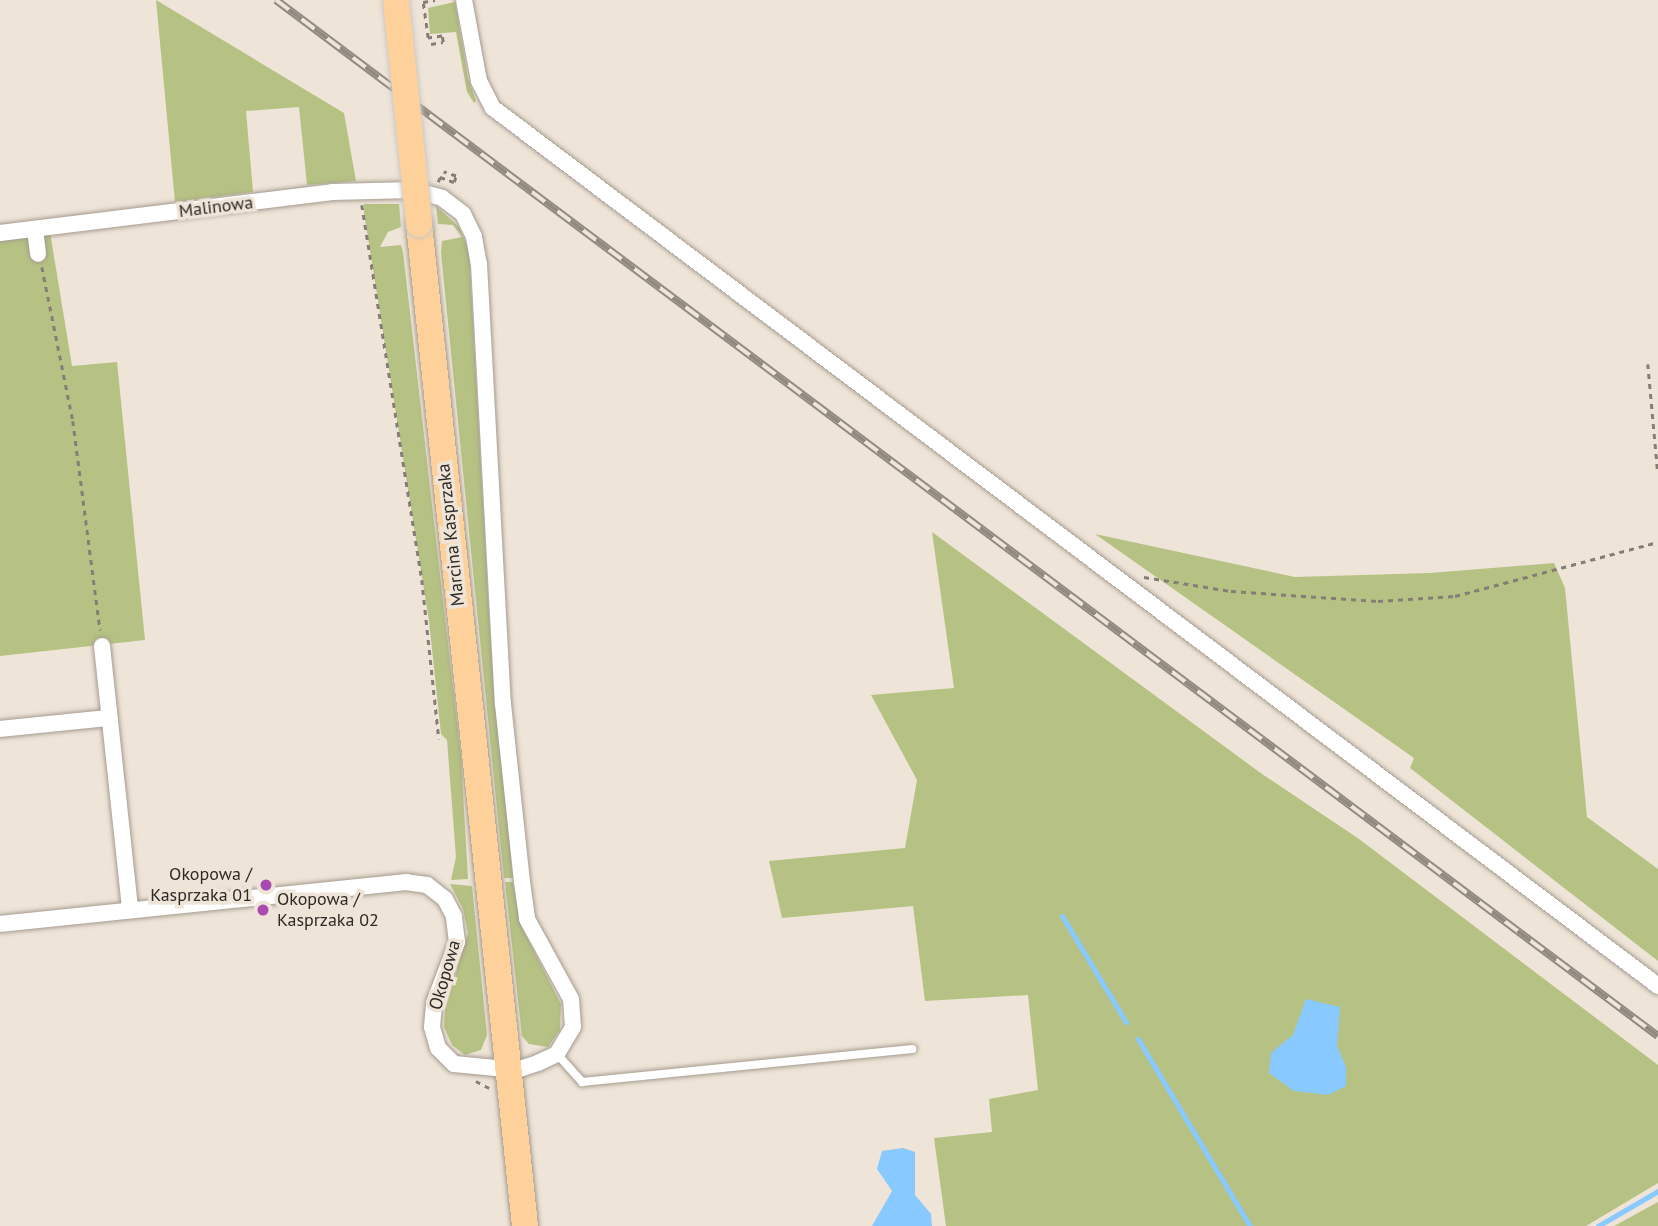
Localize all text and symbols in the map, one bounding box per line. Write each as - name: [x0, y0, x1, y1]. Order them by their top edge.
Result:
- street label: Malinowa: [178, 192, 254, 222]
- street label: Marcina Kasprzaka: [433, 463, 469, 607]
- place label: Okopowa / Kasprzaka 01: [150, 864, 252, 906]
- marker: Okopowa / Kasprzaka 01: [258, 877, 274, 893]
- place label: Okopowa / Kasprzaka 02: [277, 889, 379, 932]
- marker: Okopowa / Kasprzaka 02: [255, 902, 271, 918]
- street label: Okopowa: [425, 938, 465, 1012]

